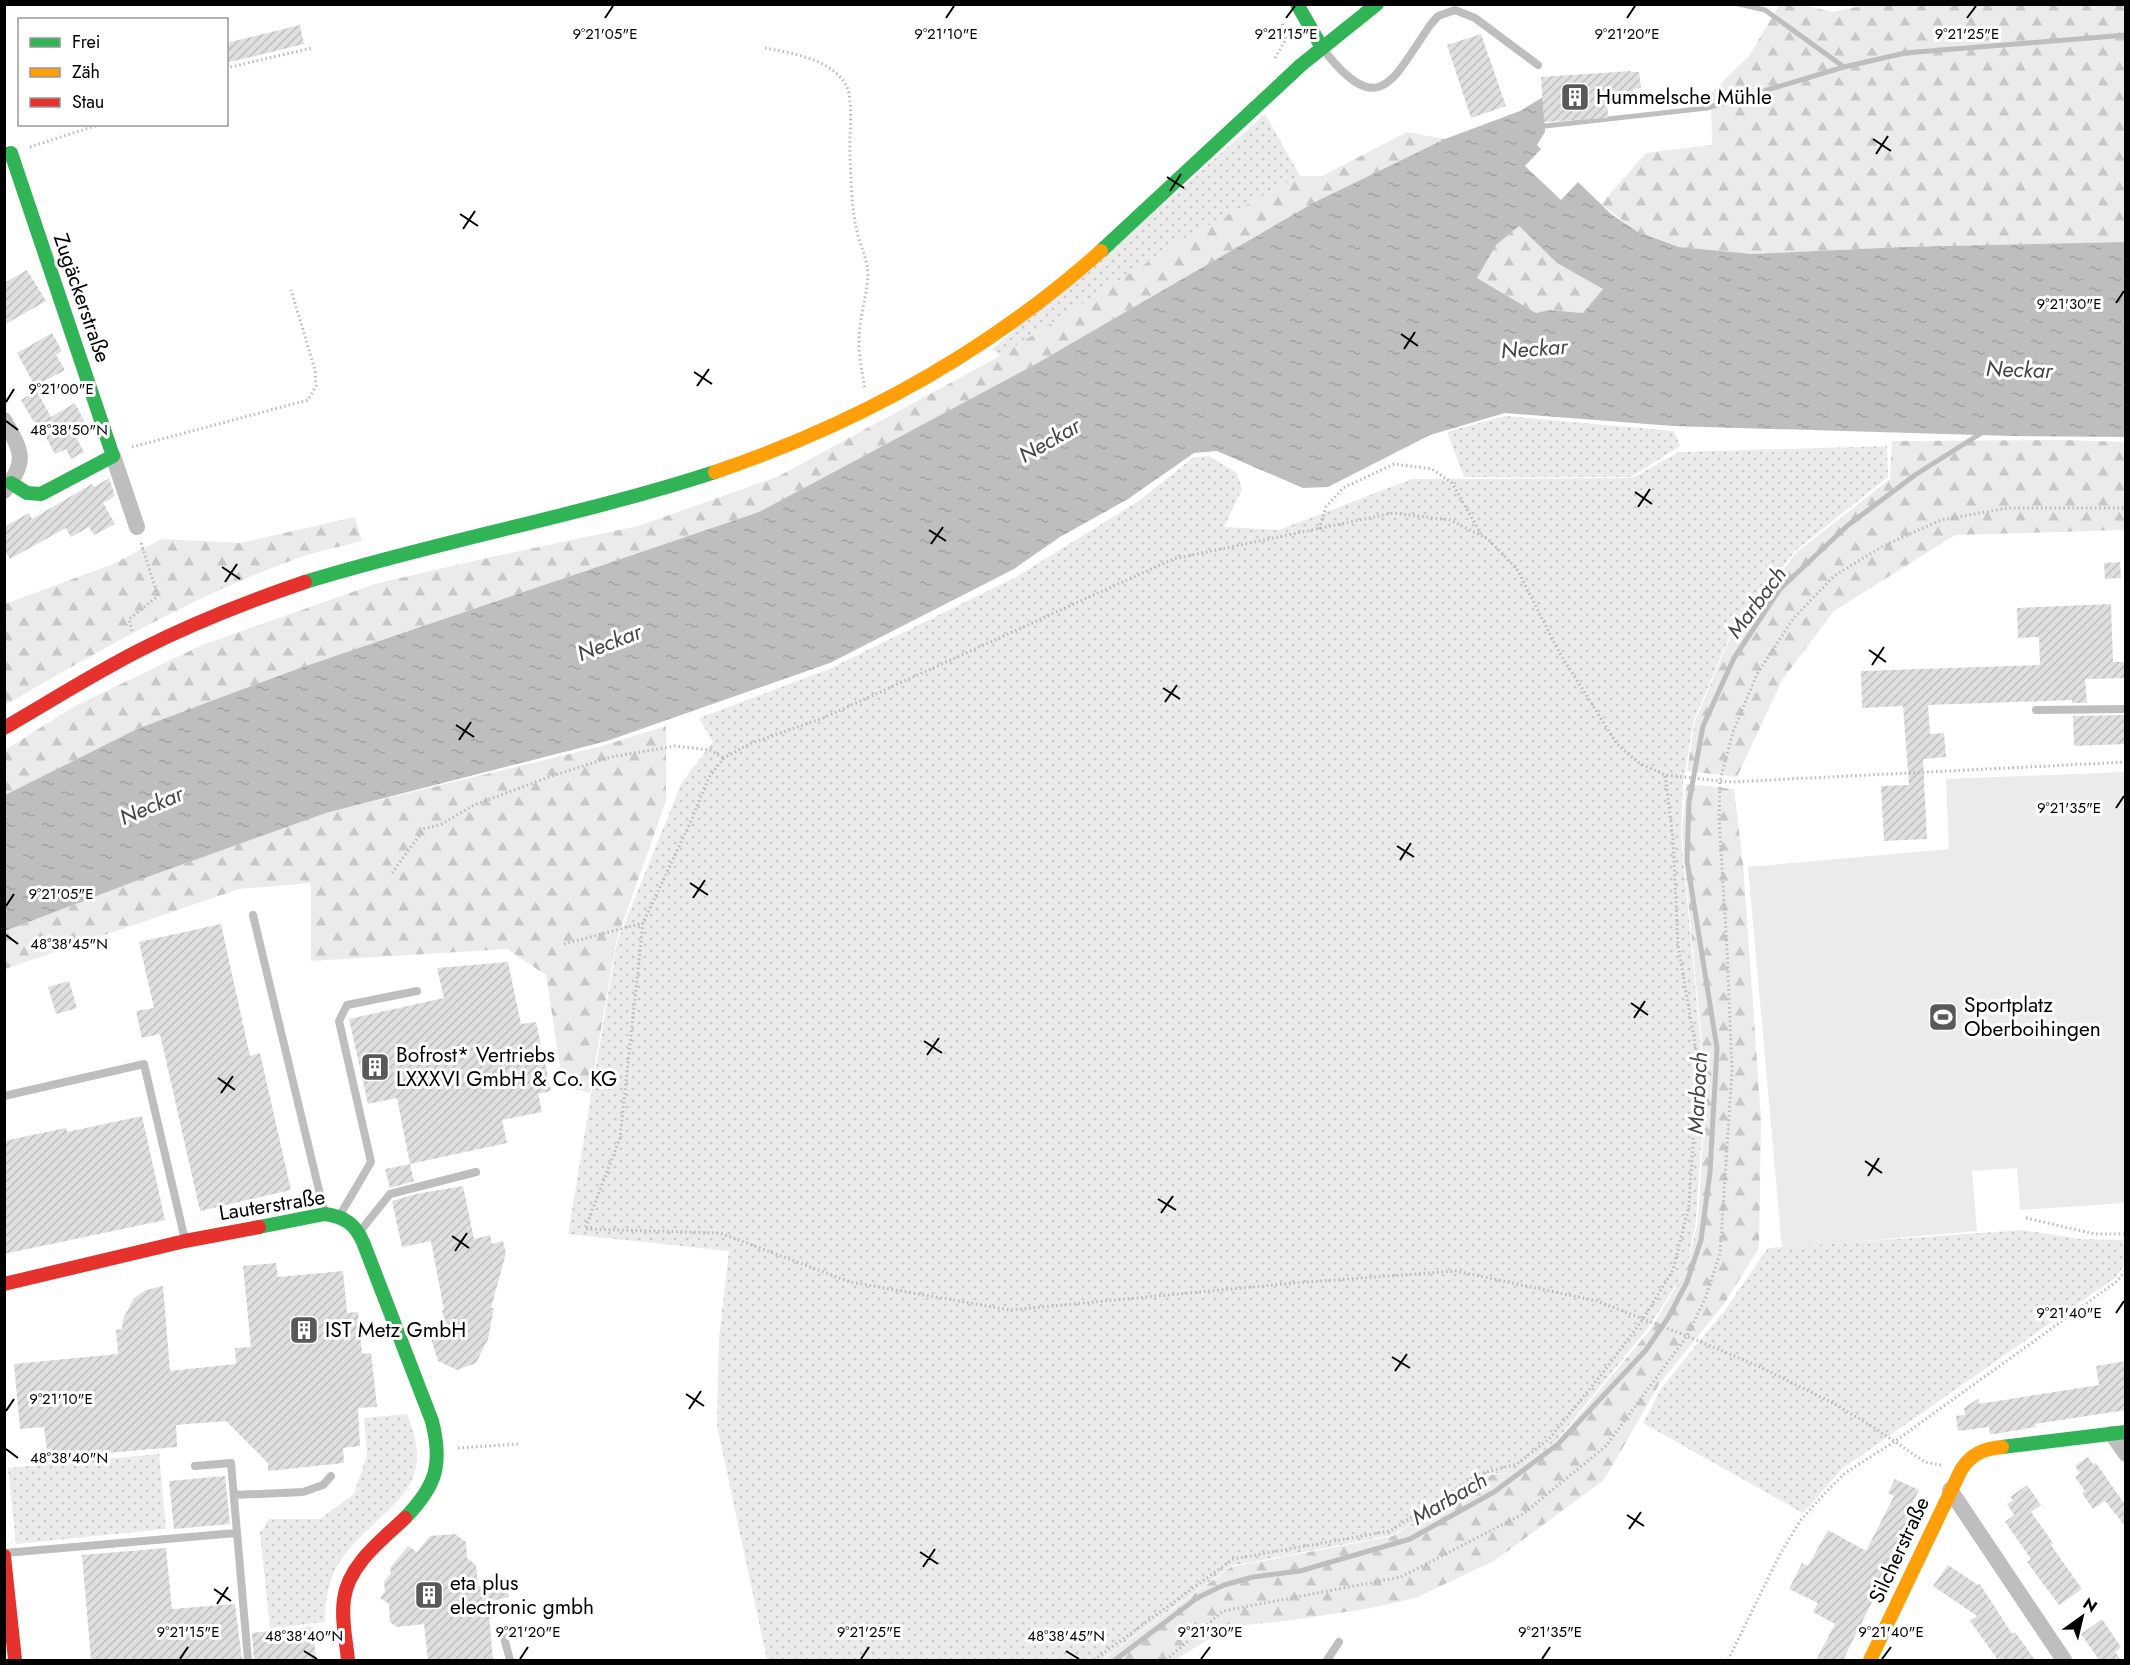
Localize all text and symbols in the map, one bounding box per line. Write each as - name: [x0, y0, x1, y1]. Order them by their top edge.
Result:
- legend: [18, 18, 228, 126]
- text: 9°21'05"E: [572, 23, 638, 45]
- text: 9°21'10"E: [914, 23, 978, 45]
- text: 9°21'15"E: [1255, 23, 1317, 45]
- text: 9°21'20"E: [1594, 23, 1660, 45]
- text: 9°21'25"E: [1935, 23, 1999, 45]
- text: Frei: [72, 29, 101, 55]
- text: Zäh: [72, 59, 100, 85]
- building icon: Hummelsche Mühle: [1559, 81, 1591, 113]
- place label: Hummelsche Mühle: [1596, 82, 1772, 112]
- text: Stau: [72, 89, 104, 115]
- street label: Zugäckerstraße: [46, 230, 118, 367]
- text: 9°21'30"E: [2037, 293, 2101, 315]
- water label: Neckar: [1500, 330, 1570, 366]
- water label: Neckar: [1985, 352, 2055, 386]
- text: 9°21'00"E: [28, 378, 94, 400]
- water label: Neckar: [1012, 409, 1087, 471]
- text: 48°38'50"N: [30, 419, 108, 441]
- water label: Marbach: [1718, 559, 1794, 645]
- water label: Neckar: [572, 615, 647, 669]
- water label: Neckar: [114, 777, 189, 833]
- text: 9°21'35"E: [2037, 797, 2101, 819]
- text: 9°21'05"E: [28, 883, 94, 905]
- text: 48°38'45"N: [30, 933, 108, 955]
- place label: Sportplatz Oberboihingen: [1964, 990, 2101, 1044]
- sports icon: Sportplatz Oberboihingen: [1927, 1001, 1959, 1033]
- place label: Bofrost* Vertriebs LXXXVI GmbH & Co. KG: [396, 1040, 617, 1094]
- building icon: Bofrost* Vertriebs LXXXVI GmbH & Co. KG: [359, 1051, 391, 1083]
- water label: Marbach: [1679, 1051, 1715, 1135]
- street label: Lauterstraße: [217, 1182, 327, 1228]
- text: 9°21'40"E: [2036, 1302, 2102, 1324]
- building icon: IST Metz GmbH: [288, 1314, 320, 1346]
- place label: IST Metz GmbH: [325, 1315, 466, 1345]
- text: 9°21'10"E: [29, 1388, 93, 1410]
- text: 48°38'40"N: [30, 1447, 108, 1469]
- water label: Marbach: [1405, 1464, 1493, 1532]
- street label: Silcherstraße: [1861, 1492, 1937, 1608]
- place label: eta plus electronic gmbh: [450, 1568, 594, 1622]
- building icon: eta plus electronic gmbh: [413, 1579, 445, 1611]
- north arrow: [2052, 1587, 2112, 1647]
- text: N: [2078, 1592, 2102, 1618]
- text: 9°21'15"E: [157, 1621, 219, 1643]
- text: 9°21'20"E: [495, 1621, 561, 1643]
- text: 9°21'25"E: [837, 1621, 901, 1643]
- text: 9°21'30"E: [1178, 1621, 1242, 1643]
- text: 9°21'35"E: [1518, 1621, 1582, 1643]
- text: 9°21'40"E: [1858, 1621, 1924, 1643]
- text: 48°38'40"N: [265, 1625, 343, 1647]
- text: 48°38'45"N: [1027, 1625, 1105, 1647]

